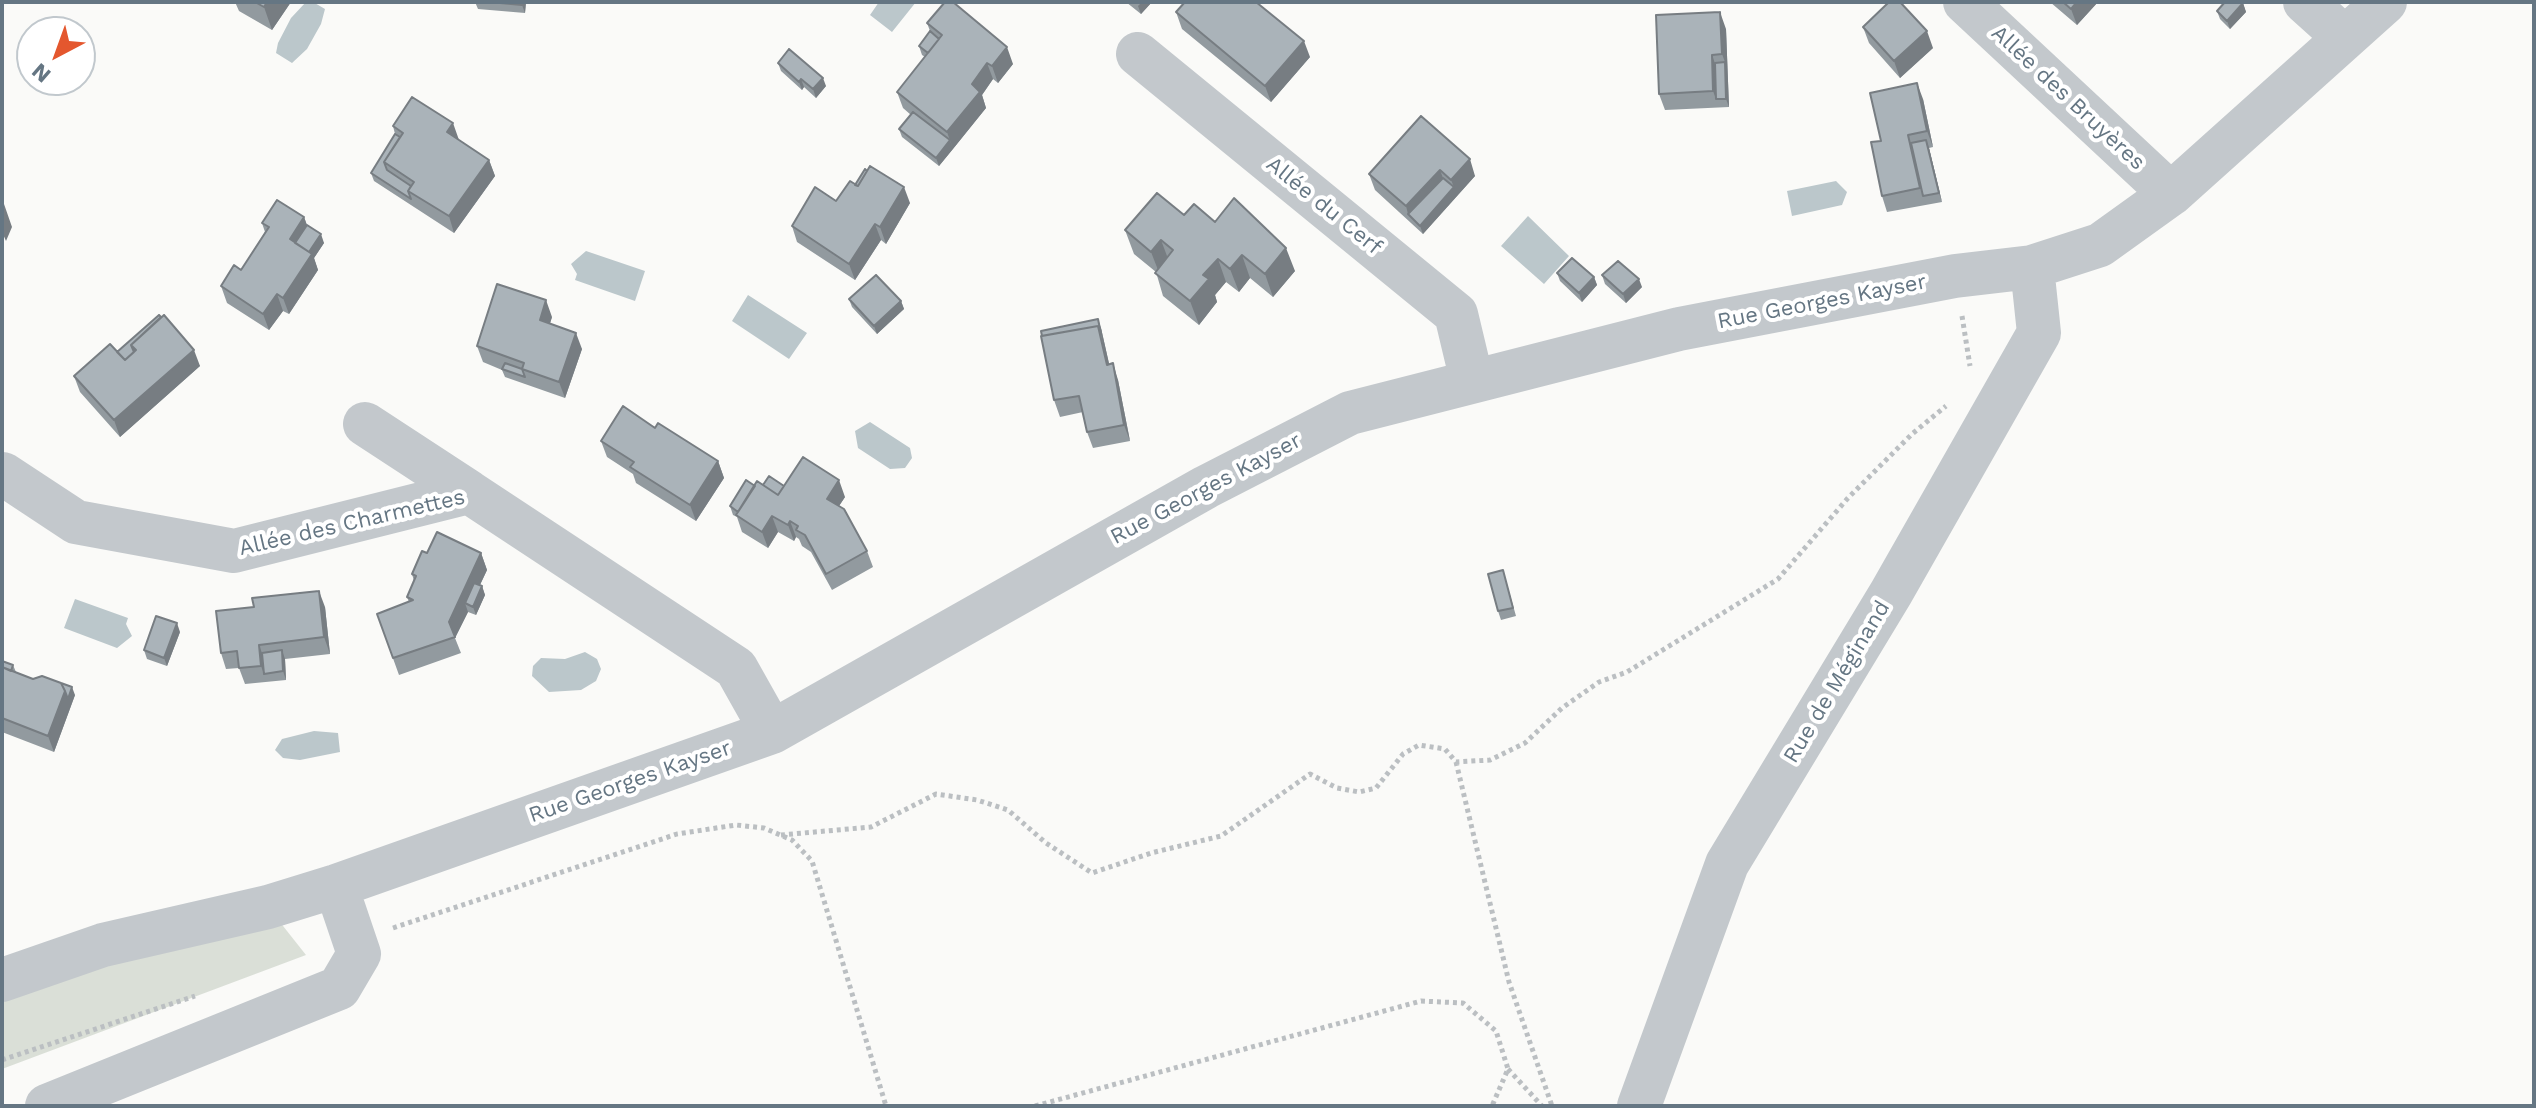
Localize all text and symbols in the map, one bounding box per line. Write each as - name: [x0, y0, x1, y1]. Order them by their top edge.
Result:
- north arrow: [16, 16, 96, 96]
- street label: Allée des Bruyères: [1986, 20, 2150, 176]
- text: N: [27, 58, 56, 88]
- street label: Allée du Cerf: [1261, 151, 1387, 261]
- street label: Rue Georges Kayser: [1715, 269, 1929, 335]
- street label: Rue Georges Kayser: [1106, 428, 1306, 550]
- street label: Allée des Charmettes: [236, 484, 468, 562]
- street label: Rue de Méginand: [1778, 596, 1896, 768]
- street label: Rue Georges Kayser: [525, 735, 735, 829]

